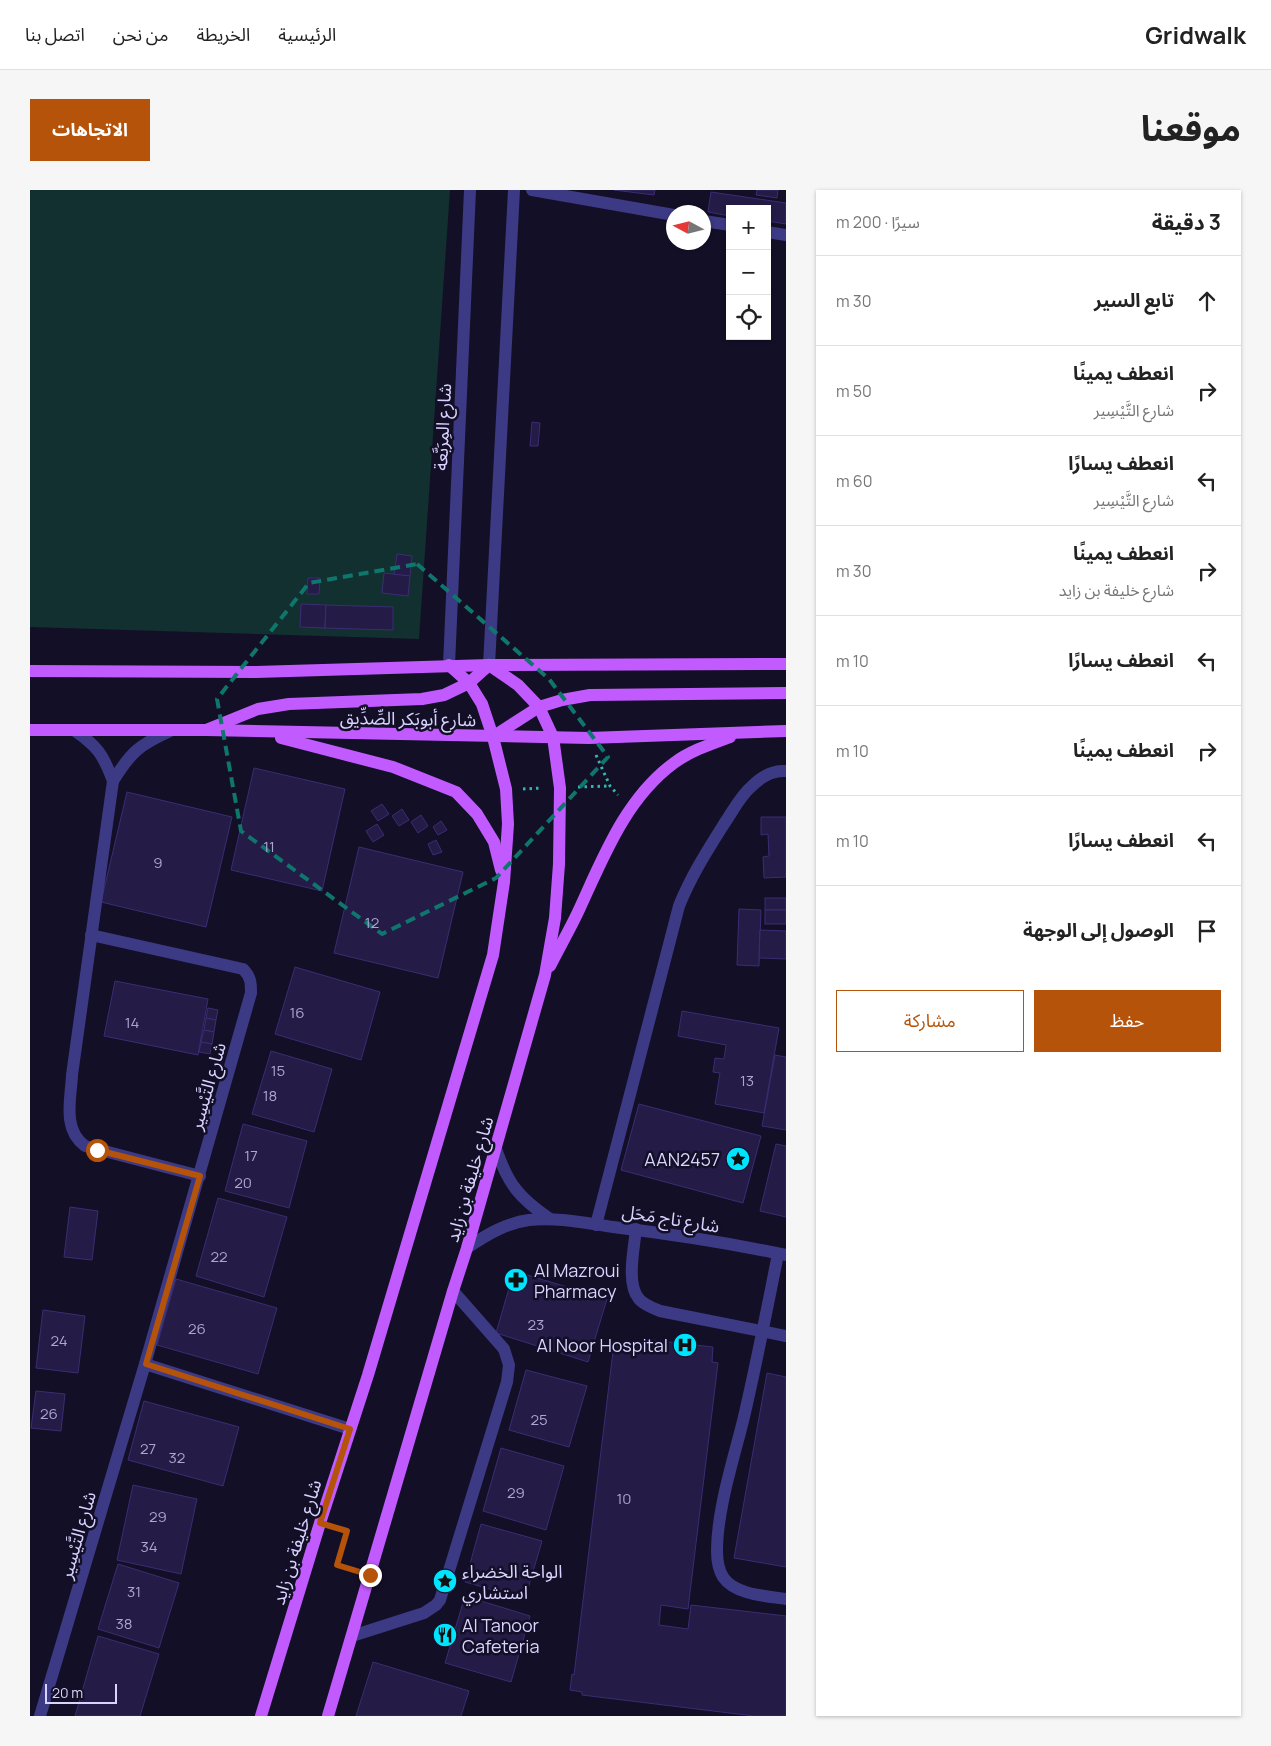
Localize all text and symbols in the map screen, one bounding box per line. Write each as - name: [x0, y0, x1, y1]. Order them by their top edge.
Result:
- text: Gridwalk: [1145, 18, 1246, 51]
- text: اتصل بنا: [25, 22, 85, 46]
- text: من نحن: [113, 22, 168, 46]
- text: الخريطة: [196, 22, 250, 46]
- text: الرئيسية: [278, 22, 336, 46]
- button: الاتجاهات: [30, 99, 150, 161]
- text: موقعنا: [1141, 104, 1241, 152]
- north arrow: [666, 205, 711, 250]
- map controls: [726, 205, 771, 340]
- button: +: [726, 205, 771, 250]
- text: 3 دقيقة: [1152, 208, 1221, 236]
- text: سيرًا · 200 m: [836, 211, 920, 233]
- button: −: [726, 250, 771, 295]
- text: تابع السير: [1094, 287, 1174, 313]
- icon: ahead: [1193, 287, 1221, 315]
- text: 30 m: [836, 290, 871, 312]
- button: locate: [726, 295, 771, 340]
- text: انعطف يمينًا: [1073, 360, 1174, 386]
- icon: right: [1193, 377, 1221, 405]
- text: 50 m: [836, 380, 872, 402]
- street label: شارع المِرَبَّعة: [428, 383, 459, 472]
- text: شارع التَّيْسِير: [1094, 399, 1174, 421]
- text: انعطف يسارًا: [1068, 450, 1174, 476]
- icon: left: [1193, 467, 1221, 495]
- text: 60 m: [836, 470, 872, 492]
- text: شارع التَّيْسِير: [1094, 489, 1174, 511]
- text: انعطف يمينًا: [1073, 540, 1174, 566]
- icon: right: [1193, 557, 1221, 585]
- text: 30 m: [836, 560, 871, 582]
- text: شارع خليفة بن زايد: [1059, 579, 1174, 601]
- text: انعطف يسارًا: [1068, 647, 1174, 673]
- icon: left: [1193, 647, 1221, 675]
- text: 10 m: [836, 650, 869, 672]
- street label: شارع أبوبَكر الصِّدِّيق: [339, 705, 476, 734]
- text: انعطف يمينًا: [1073, 737, 1174, 763]
- icon: right: [1193, 737, 1221, 765]
- text: 10 m: [836, 740, 869, 762]
- text: انعطف يسارًا: [1068, 827, 1174, 853]
- icon: left: [1193, 827, 1221, 855]
- text: 10 m: [836, 830, 869, 852]
- house number: 11: [263, 836, 275, 857]
- house number: 9: [153, 852, 163, 873]
- house number: 12: [365, 912, 379, 933]
- text: الوصول إلى الوجهة: [1023, 917, 1174, 943]
- icon: arrive: [1193, 917, 1221, 945]
- button: مشاركة: [836, 990, 1024, 1052]
- button: حفظ: [1034, 990, 1221, 1052]
- house number: 16: [289, 1002, 305, 1023]
- house number: 14: [125, 1012, 139, 1033]
- street label: شارع التَّيْسِير: [183, 1039, 234, 1134]
- house number: 15: [271, 1060, 285, 1081]
- house number: 13: [740, 1070, 754, 1091]
- house number: 18: [263, 1085, 277, 1106]
- street label: شارع خليفة بن زايد: [440, 1113, 501, 1245]
- route start: [86, 1139, 109, 1162]
- house number: 17: [244, 1145, 258, 1166]
- place icon: AAN2457: [725, 1146, 751, 1172]
- place label: AAN2457: [644, 1147, 720, 1171]
- house number: 20: [234, 1172, 252, 1193]
- street label: شارع تاج مَحَل: [620, 1198, 722, 1241]
- house number: 22: [210, 1246, 228, 1267]
- place label: Al Mazroui Pharmacy: [534, 1258, 620, 1303]
- pharmacy icon: Al Mazroui Pharmacy: [503, 1267, 529, 1293]
- house number: 23: [528, 1314, 544, 1335]
- house number: 26: [188, 1318, 206, 1339]
- house number: 24: [50, 1330, 68, 1351]
- hospital icon: Al Noor Hospital: [672, 1332, 698, 1358]
- place label: Al Noor Hospital: [536, 1333, 668, 1357]
- house number: 26: [40, 1403, 58, 1424]
- house number: 25: [530, 1409, 548, 1430]
- house number: 27: [140, 1438, 156, 1459]
- house number: 32: [169, 1447, 185, 1468]
- street label: شارع خليفة بن زايد: [266, 1477, 329, 1608]
- house number: 29: [507, 1482, 525, 1503]
- street label: شارع التَّيْسِير: [53, 1488, 104, 1583]
- house number: 10: [617, 1488, 632, 1509]
- house number: 29: [149, 1506, 167, 1527]
- house number: 34: [140, 1536, 158, 1557]
- place label: الواحة الخضراء استشاري: [462, 1559, 563, 1606]
- route end: [359, 1564, 382, 1587]
- place icon: الواحة الخضراء استشاري: [432, 1568, 458, 1594]
- house number: 31: [127, 1581, 141, 1602]
- house number: 38: [115, 1613, 133, 1634]
- place label: Al Tanoor Cafeteria: [462, 1613, 540, 1658]
- restaurant icon: Al Tanoor Cafeteria: [432, 1622, 458, 1648]
- scale bar: [45, 1681, 118, 1704]
- text: 20 m: [52, 1683, 83, 1702]

